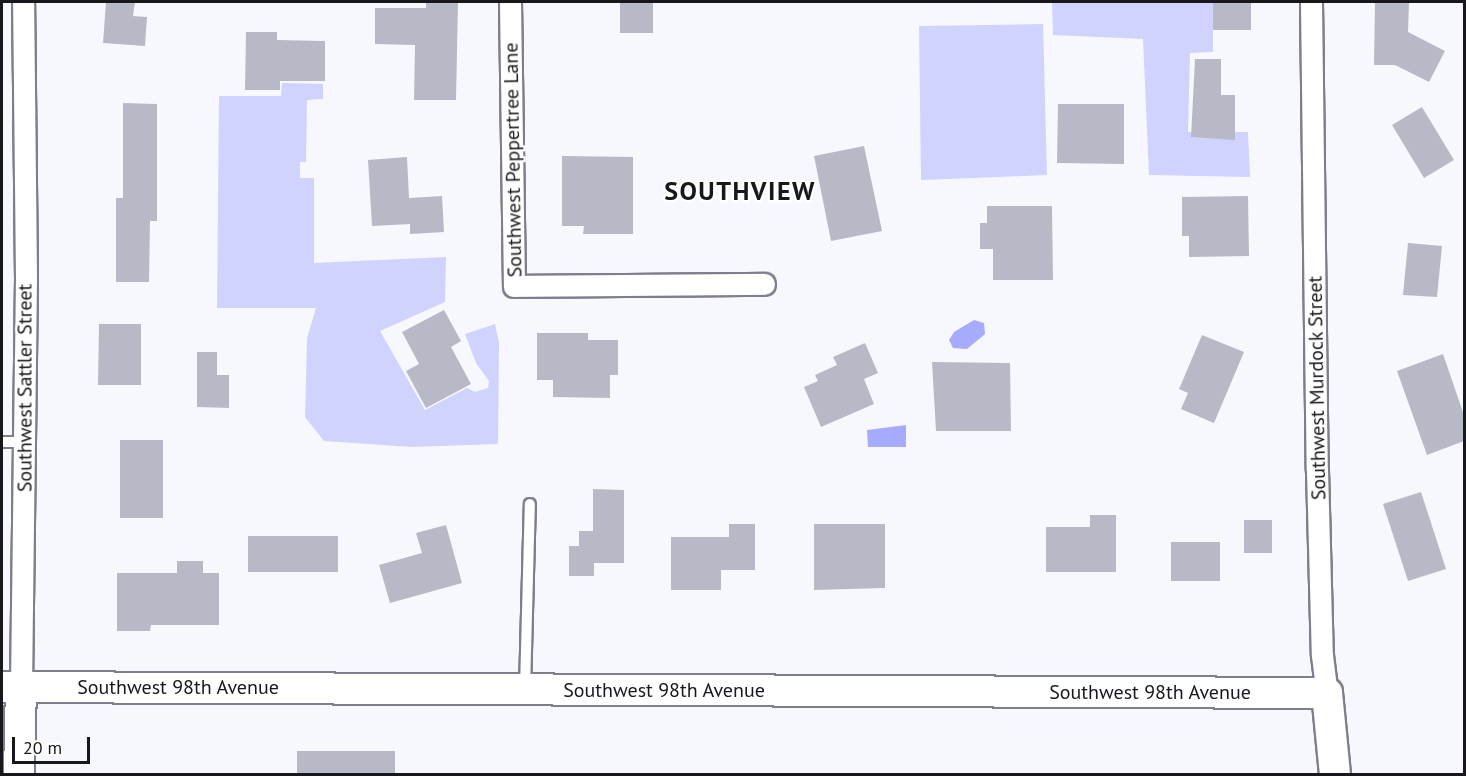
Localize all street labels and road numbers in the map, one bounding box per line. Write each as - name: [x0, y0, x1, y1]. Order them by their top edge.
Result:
- street label: Southwest Peppertree Lane: [499, 42, 527, 278]
- street label: Southwest Murdock Street: [1303, 275, 1331, 501]
- street label: Southwest Sattler Street: [13, 284, 37, 492]
- street label: Southwest 98th Avenue: [77, 675, 279, 699]
- street label: Southwest 98th Avenue: [563, 678, 765, 702]
- street label: Southwest 98th Avenue: [1049, 680, 1251, 704]

